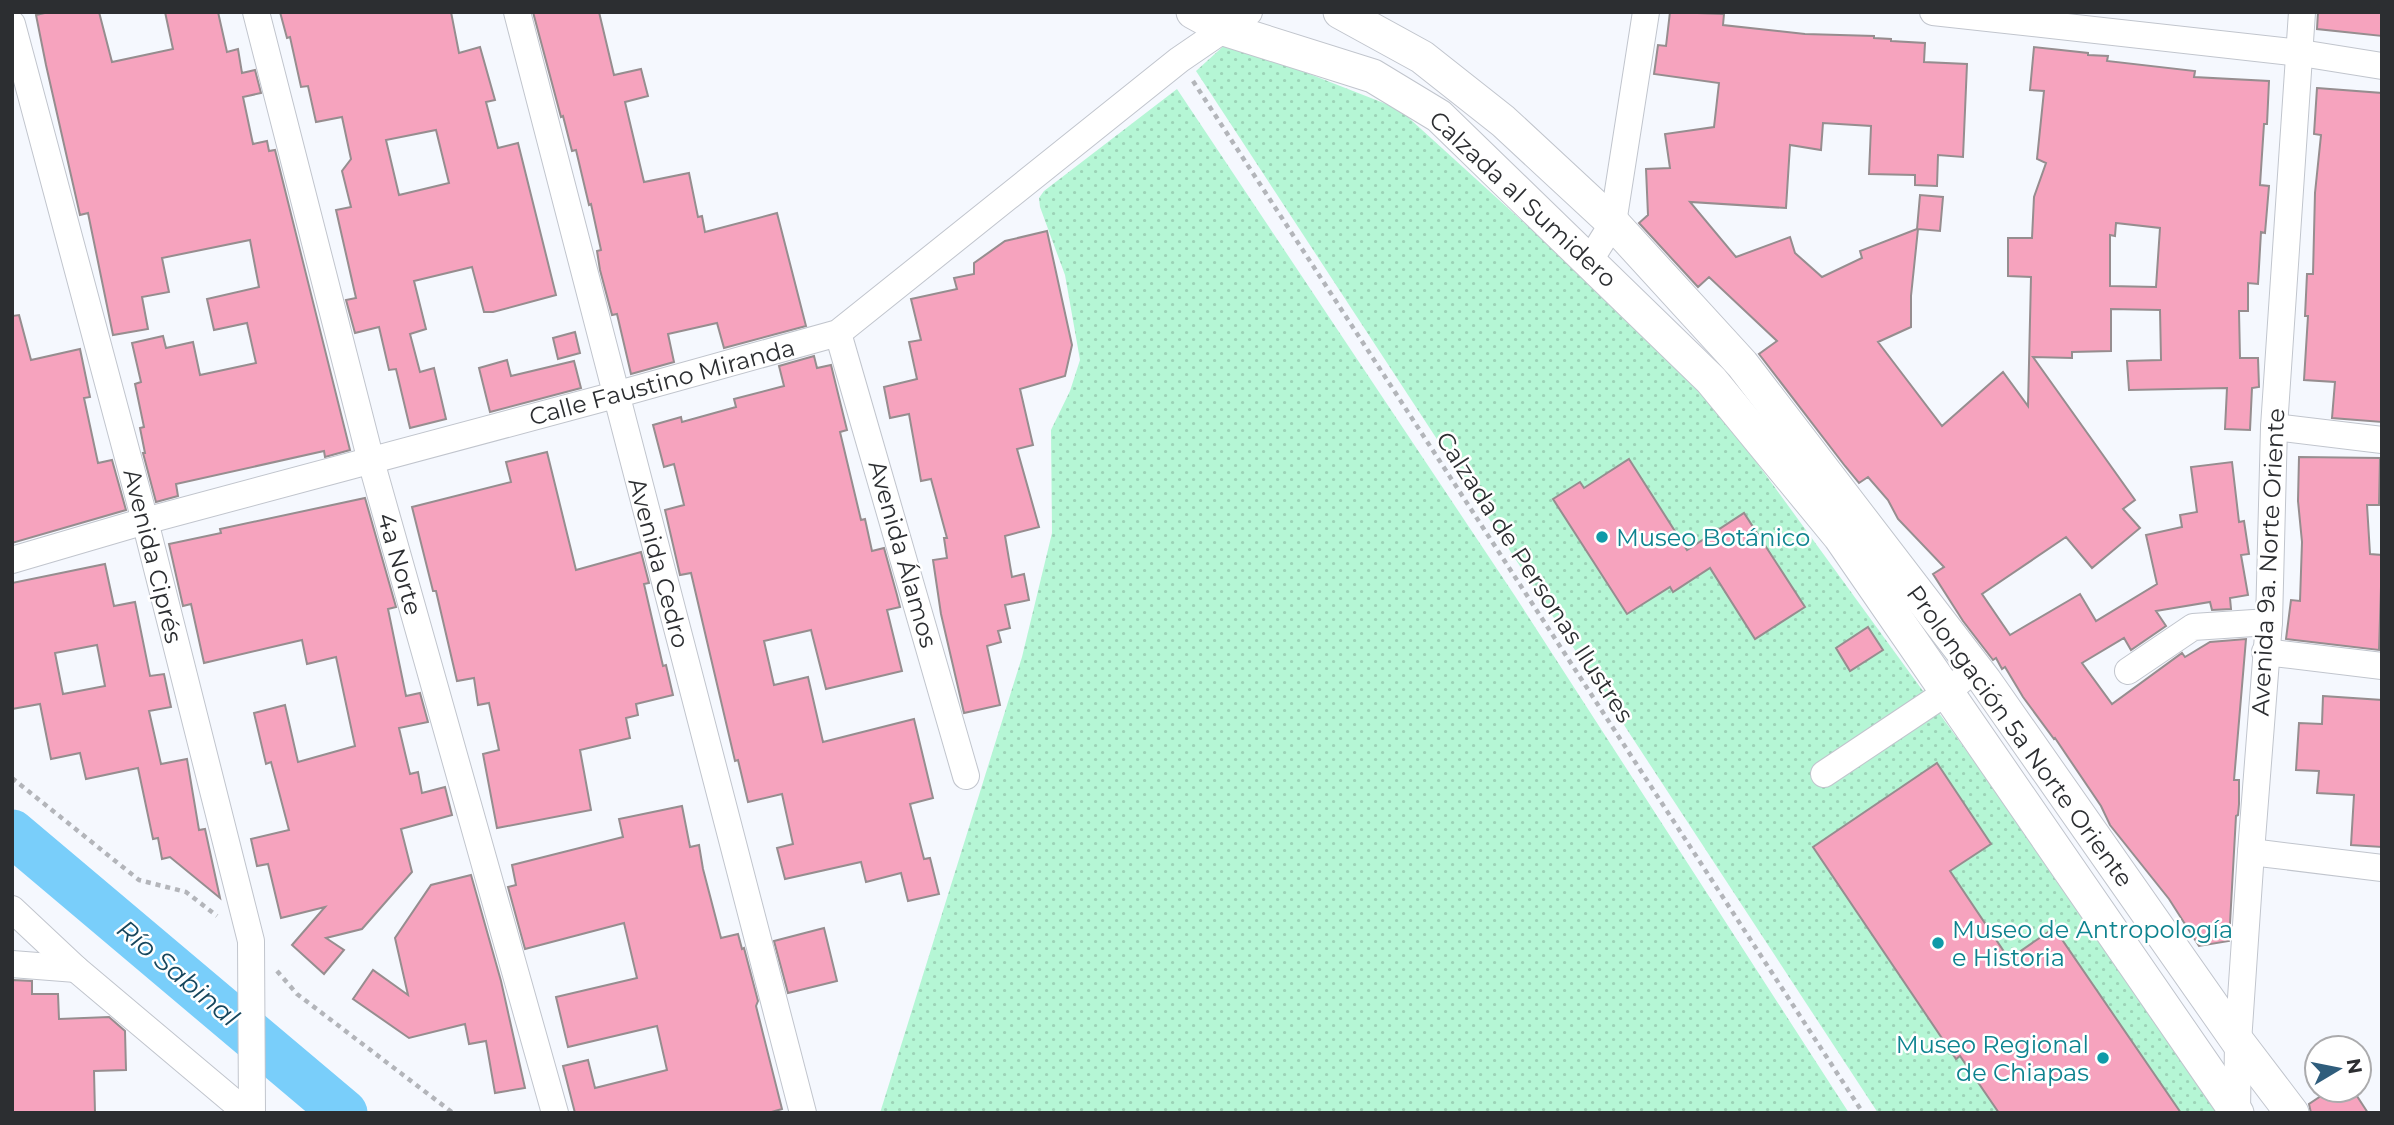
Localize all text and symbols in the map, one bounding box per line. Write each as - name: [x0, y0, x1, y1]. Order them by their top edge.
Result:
- street label: Calzada al Sumidero: [1423, 105, 1623, 293]
- street label: Calle Faustino Miranda: [526, 333, 798, 431]
- street label: Avenida 9a. Norte Oriente: [2245, 407, 2291, 717]
- street label: Calzada de Personas Ilustres: [1430, 426, 1640, 728]
- street label: Avenida Álamos: [862, 457, 944, 651]
- street label: Avenida Ciprés: [117, 466, 189, 646]
- street label: Avenida Cedro: [622, 475, 696, 651]
- street label: 4a Norte: [372, 509, 428, 619]
- place label: Museo Botánico: [1616, 523, 1810, 552]
- marker: Museo Botánico: [1594, 529, 1610, 545]
- street label: Prolongación 5a Norte Oriente: [1901, 579, 2139, 893]
- water label: Río Sabinal: [111, 913, 245, 1033]
- place label: Museo de Antropología e Historia: [1952, 915, 2233, 972]
- marker: Museo de Antropología e Historia: [1930, 935, 1946, 951]
- place label: Museo Regional de Chiapas: [1896, 1030, 2089, 1087]
- north arrow: [2303, 1034, 2373, 1104]
- marker: Museo Regional de Chiapas: [2095, 1050, 2111, 1066]
- text: N: [2342, 1057, 2367, 1076]

